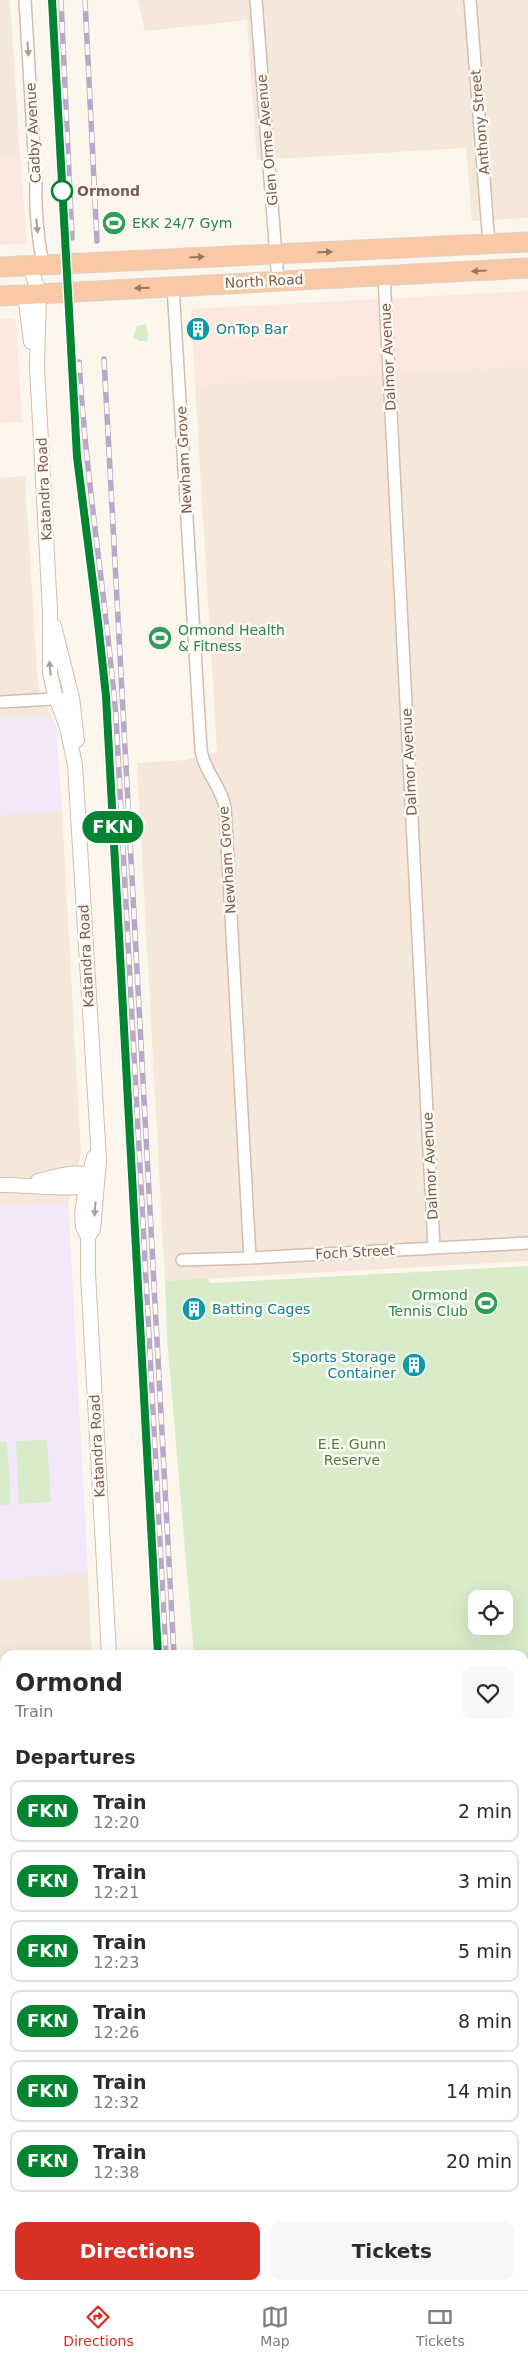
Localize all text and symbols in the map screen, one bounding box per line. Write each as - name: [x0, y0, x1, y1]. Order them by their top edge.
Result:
- one-way arrow: [24, 41, 32, 57]
- street label: Anthony Street: [467, 68, 493, 175]
- street label: Glen Orme Avenue: [253, 74, 281, 206]
- street label: Cadby Avenue: [22, 82, 44, 184]
- marker: Ormond: [51, 180, 73, 202]
- place label: Ormond: [77, 183, 140, 199]
- sports icon: EKK 24/7 Gym: [101, 210, 127, 236]
- place label: EKK 24/7 Gym: [132, 215, 232, 231]
- one-way arrow: [33, 218, 41, 234]
- one-way arrow: [317, 248, 333, 256]
- one-way arrow: [189, 253, 205, 261]
- one-way arrow: [471, 267, 487, 275]
- street label: North Road: [224, 271, 304, 291]
- one-way arrow: [134, 284, 150, 292]
- street label: Dalmor Avenue: [377, 303, 399, 411]
- building icon: OnTop Bar: [185, 316, 211, 342]
- place label: OnTop Bar: [216, 321, 288, 337]
- street label: Newham Grove: [173, 406, 195, 514]
- street label: Katandra Road: [33, 437, 55, 541]
- place label: Ormond Health & Fitness: [178, 622, 285, 654]
- sports icon: Ormond Health & Fitness: [147, 625, 173, 651]
- one-way arrow: [45, 659, 53, 675]
- street label: Dalmor Avenue: [398, 708, 420, 816]
- street label: Newham Grove: [215, 806, 239, 914]
- line badge: FKN: [84, 811, 142, 843]
- text: FKN: [92, 816, 134, 837]
- street label: Katandra Road: [75, 904, 97, 1008]
- street label: Dalmor Avenue: [419, 1112, 441, 1220]
- one-way arrow: [90, 1201, 98, 1217]
- street label: Foch Street: [315, 1242, 396, 1262]
- place label: Ormond Tennis Club: [387, 1287, 468, 1319]
- sports icon: Ormond Tennis Club: [473, 1290, 499, 1316]
- building icon: Batting Cages: [181, 1296, 207, 1322]
- place label: Batting Cages: [212, 1301, 310, 1317]
- place label: Sports Storage Container: [292, 1349, 396, 1381]
- building icon: Sports Storage Container: [401, 1352, 427, 1378]
- street label: Katandra Road: [86, 1394, 108, 1498]
- park label: E.E. Gunn Reserve: [318, 1436, 386, 1468]
- map controls: [468, 1590, 513, 1635]
- button: locate: [468, 1590, 513, 1635]
- button: heart: [462, 1667, 514, 1719]
- text: Ormond: [15, 1669, 123, 1697]
- text: Train: [15, 1702, 53, 1721]
- text: Departures: [15, 1746, 136, 1768]
- text: Train: [93, 1791, 146, 1813]
- text: FKN: [27, 1800, 68, 1821]
- text: 2 min: [458, 1800, 512, 1822]
- text: 12:20: [93, 1813, 139, 1832]
- text: Train: [93, 1861, 146, 1883]
- text: FKN: [27, 1870, 68, 1891]
- text: 3 min: [458, 1870, 512, 1892]
- text: 12:21: [93, 1883, 139, 1902]
- text: Train: [93, 1931, 146, 1953]
- text: FKN: [27, 1940, 68, 1961]
- text: 5 min: [458, 1940, 512, 1962]
- text: 12:23: [93, 1953, 139, 1972]
- text: Train: [93, 2001, 146, 2023]
- text: FKN: [27, 2010, 68, 2031]
- text: 8 min: [458, 2010, 512, 2032]
- text: 12:26: [93, 2023, 139, 2042]
- text: Train: [93, 2071, 146, 2093]
- text: FKN: [27, 2080, 68, 2101]
- text: 14 min: [446, 2080, 512, 2102]
- text: 12:32: [93, 2093, 139, 2112]
- text: Train: [93, 2141, 146, 2163]
- text: FKN: [27, 2150, 68, 2171]
- text: 20 min: [446, 2150, 512, 2172]
- text: 12:38: [93, 2163, 139, 2182]
- button: Directions: [15, 2222, 260, 2280]
- button: Tickets: [270, 2222, 514, 2280]
- tab: Directions: [63, 2303, 134, 2349]
- tab: Map: [260, 2303, 290, 2349]
- tab: Tickets: [416, 2303, 465, 2349]

